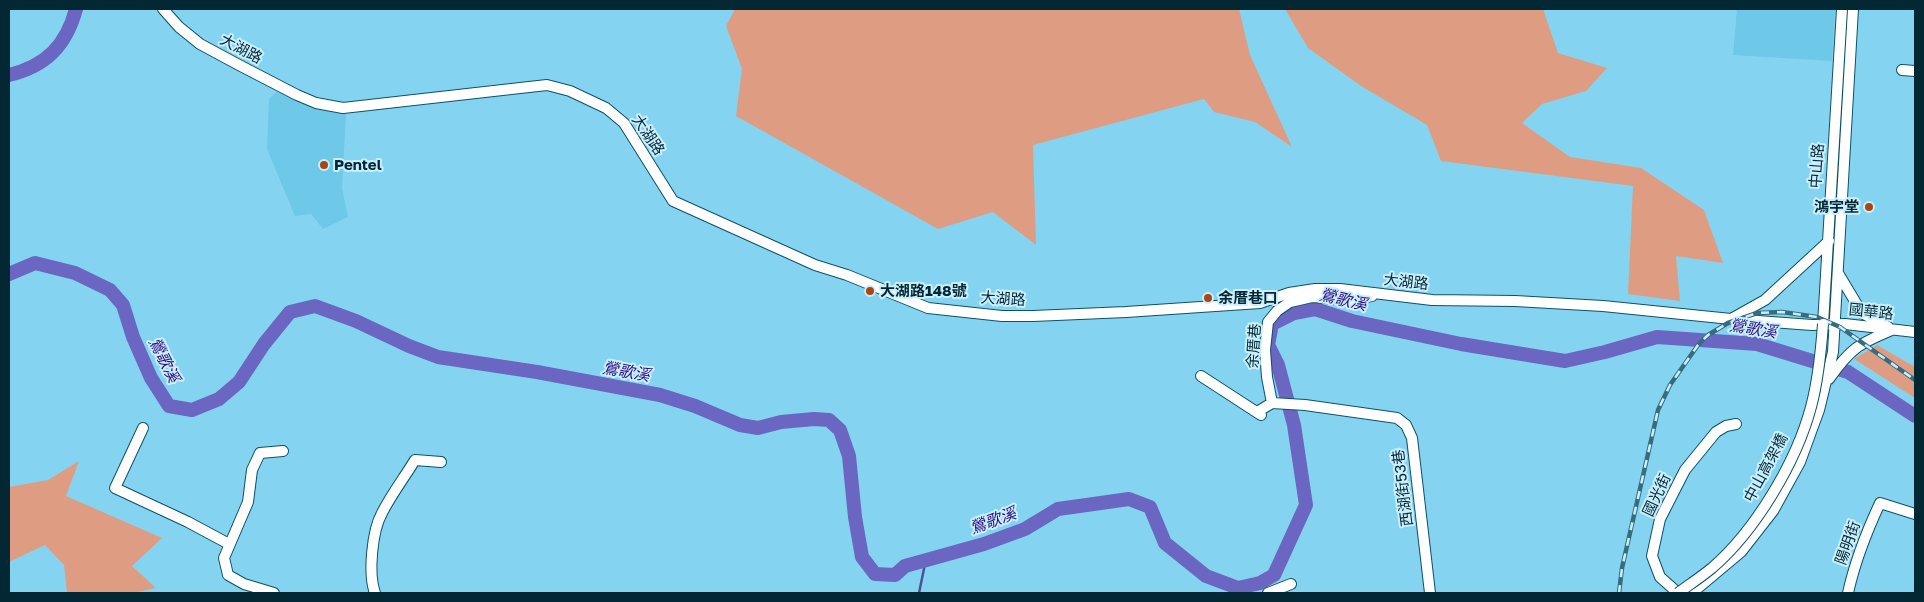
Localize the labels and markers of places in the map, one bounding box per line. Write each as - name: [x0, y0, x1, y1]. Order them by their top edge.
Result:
- place label: Pentel: [334, 156, 382, 174]
- marker: Pentel: [318, 159, 330, 171]
- place label: 鴻宇堂: [1814, 198, 1859, 216]
- marker: 鴻宇堂: [1863, 201, 1875, 213]
- place label: 大湖路148號: [880, 282, 967, 300]
- marker: 大湖路148號: [864, 285, 876, 297]
- place label: 余厝巷口: [1218, 289, 1278, 307]
- marker: 余厝巷口: [1202, 292, 1214, 304]

